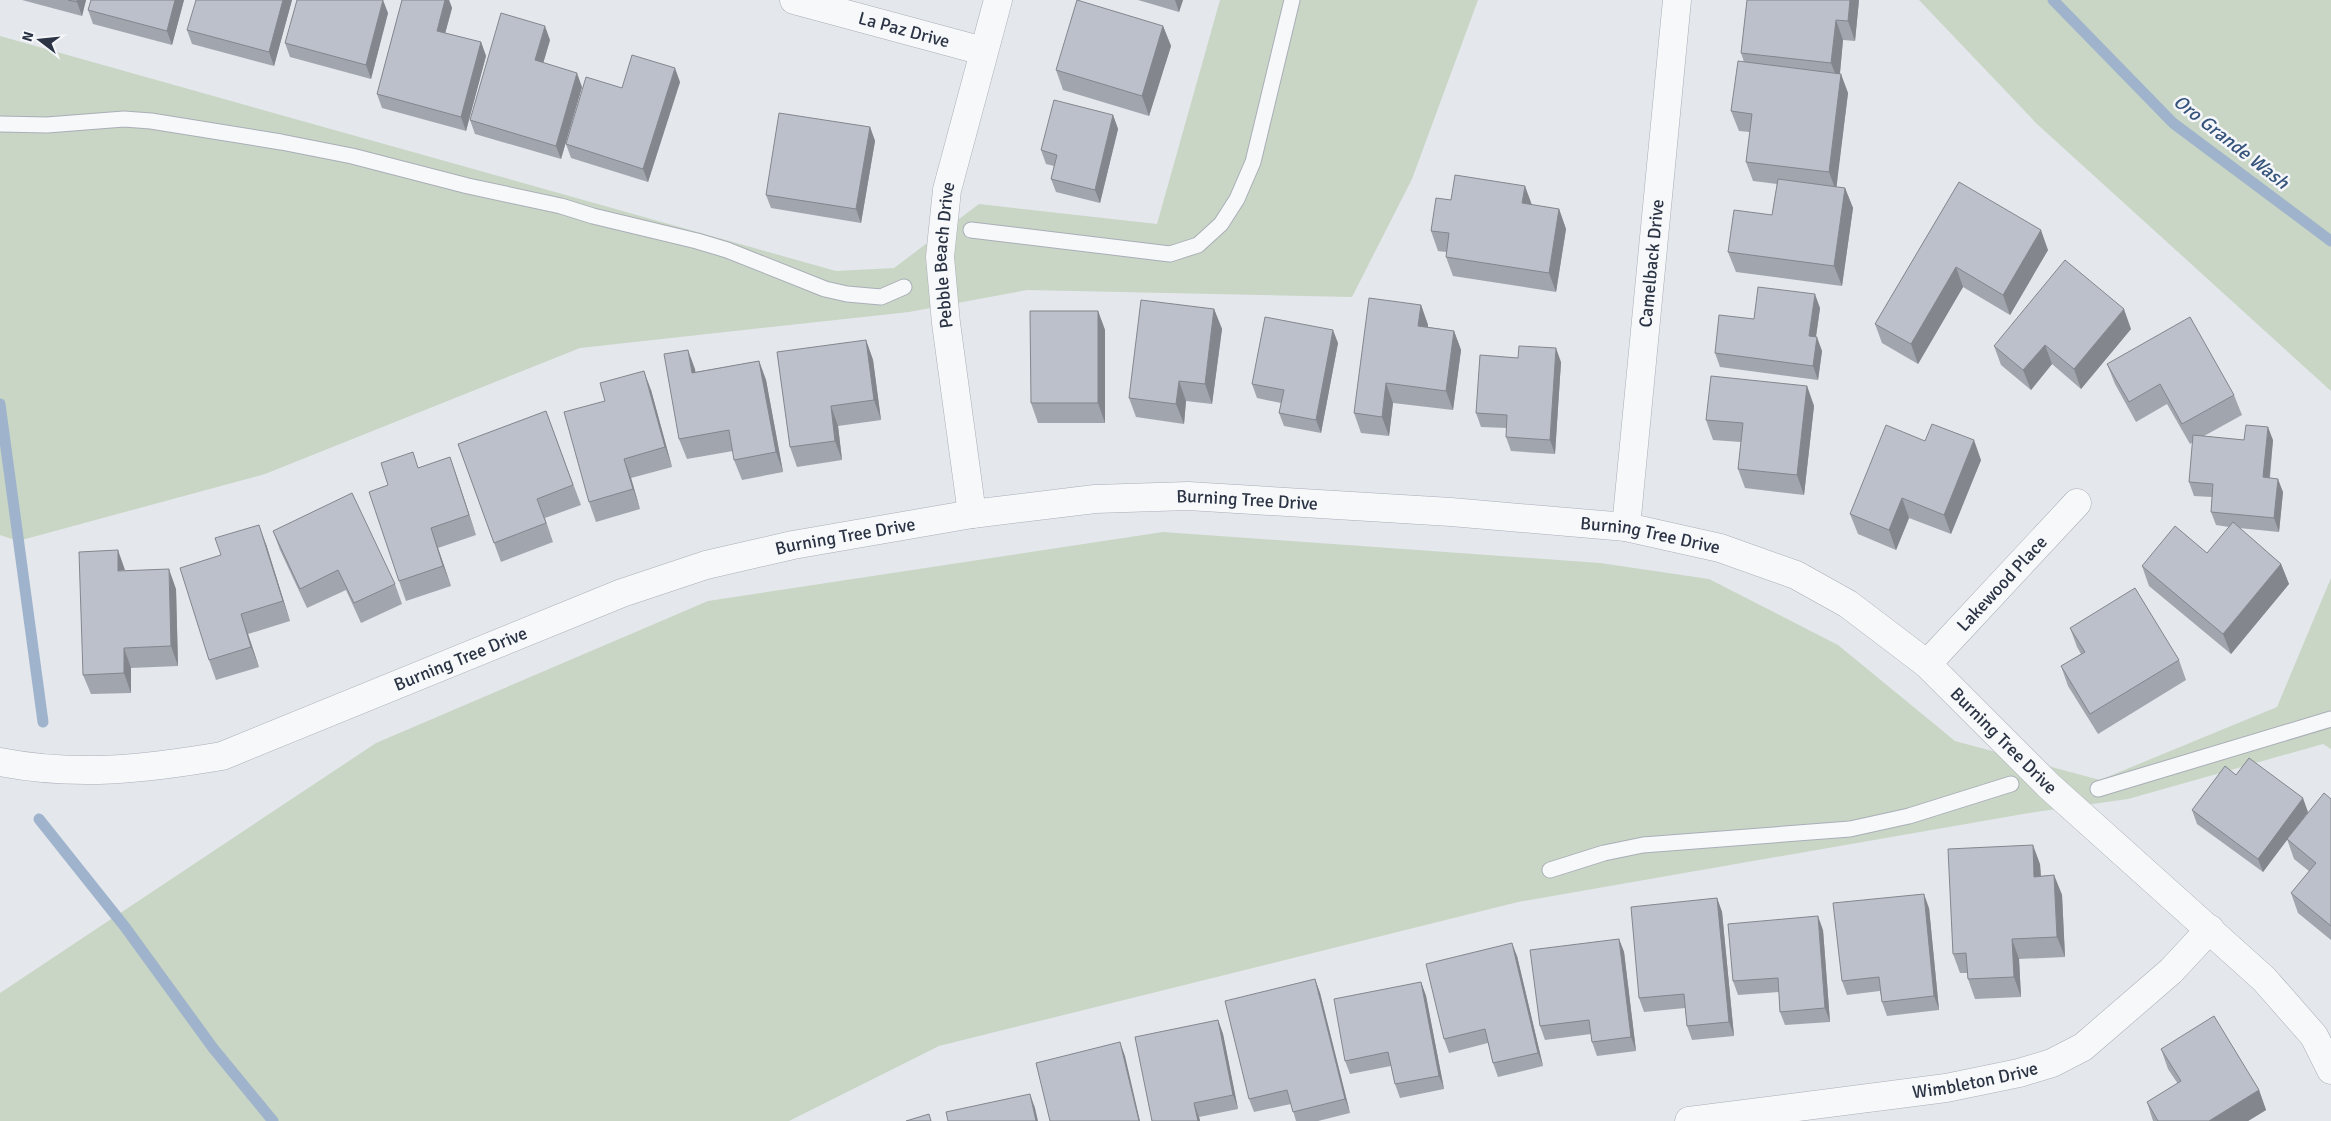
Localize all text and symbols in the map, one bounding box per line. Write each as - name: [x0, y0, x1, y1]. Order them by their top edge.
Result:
- street label: La Paz Drive: [856, 7, 952, 53]
- north arrow: [15, 15, 65, 65]
- text: N: [18, 30, 37, 44]
- water label: Oro Grande Wash: [2169, 90, 2294, 195]
- street label: Pebble Beach Drive: [929, 179, 960, 330]
- street label: Camelback Drive: [1634, 198, 1669, 328]
- street label: Burning Tree Drive: [1176, 485, 1319, 515]
- street label: Burning Tree Drive: [1579, 512, 1722, 559]
- street label: Burning Tree Drive: [773, 513, 917, 560]
- street label: Lakewood Place: [1952, 531, 2052, 636]
- street label: Burning Tree Drive: [391, 622, 530, 696]
- street label: Burning Tree Drive: [1946, 683, 2061, 799]
- street label: Wimbleton Drive: [1911, 1057, 2041, 1103]

